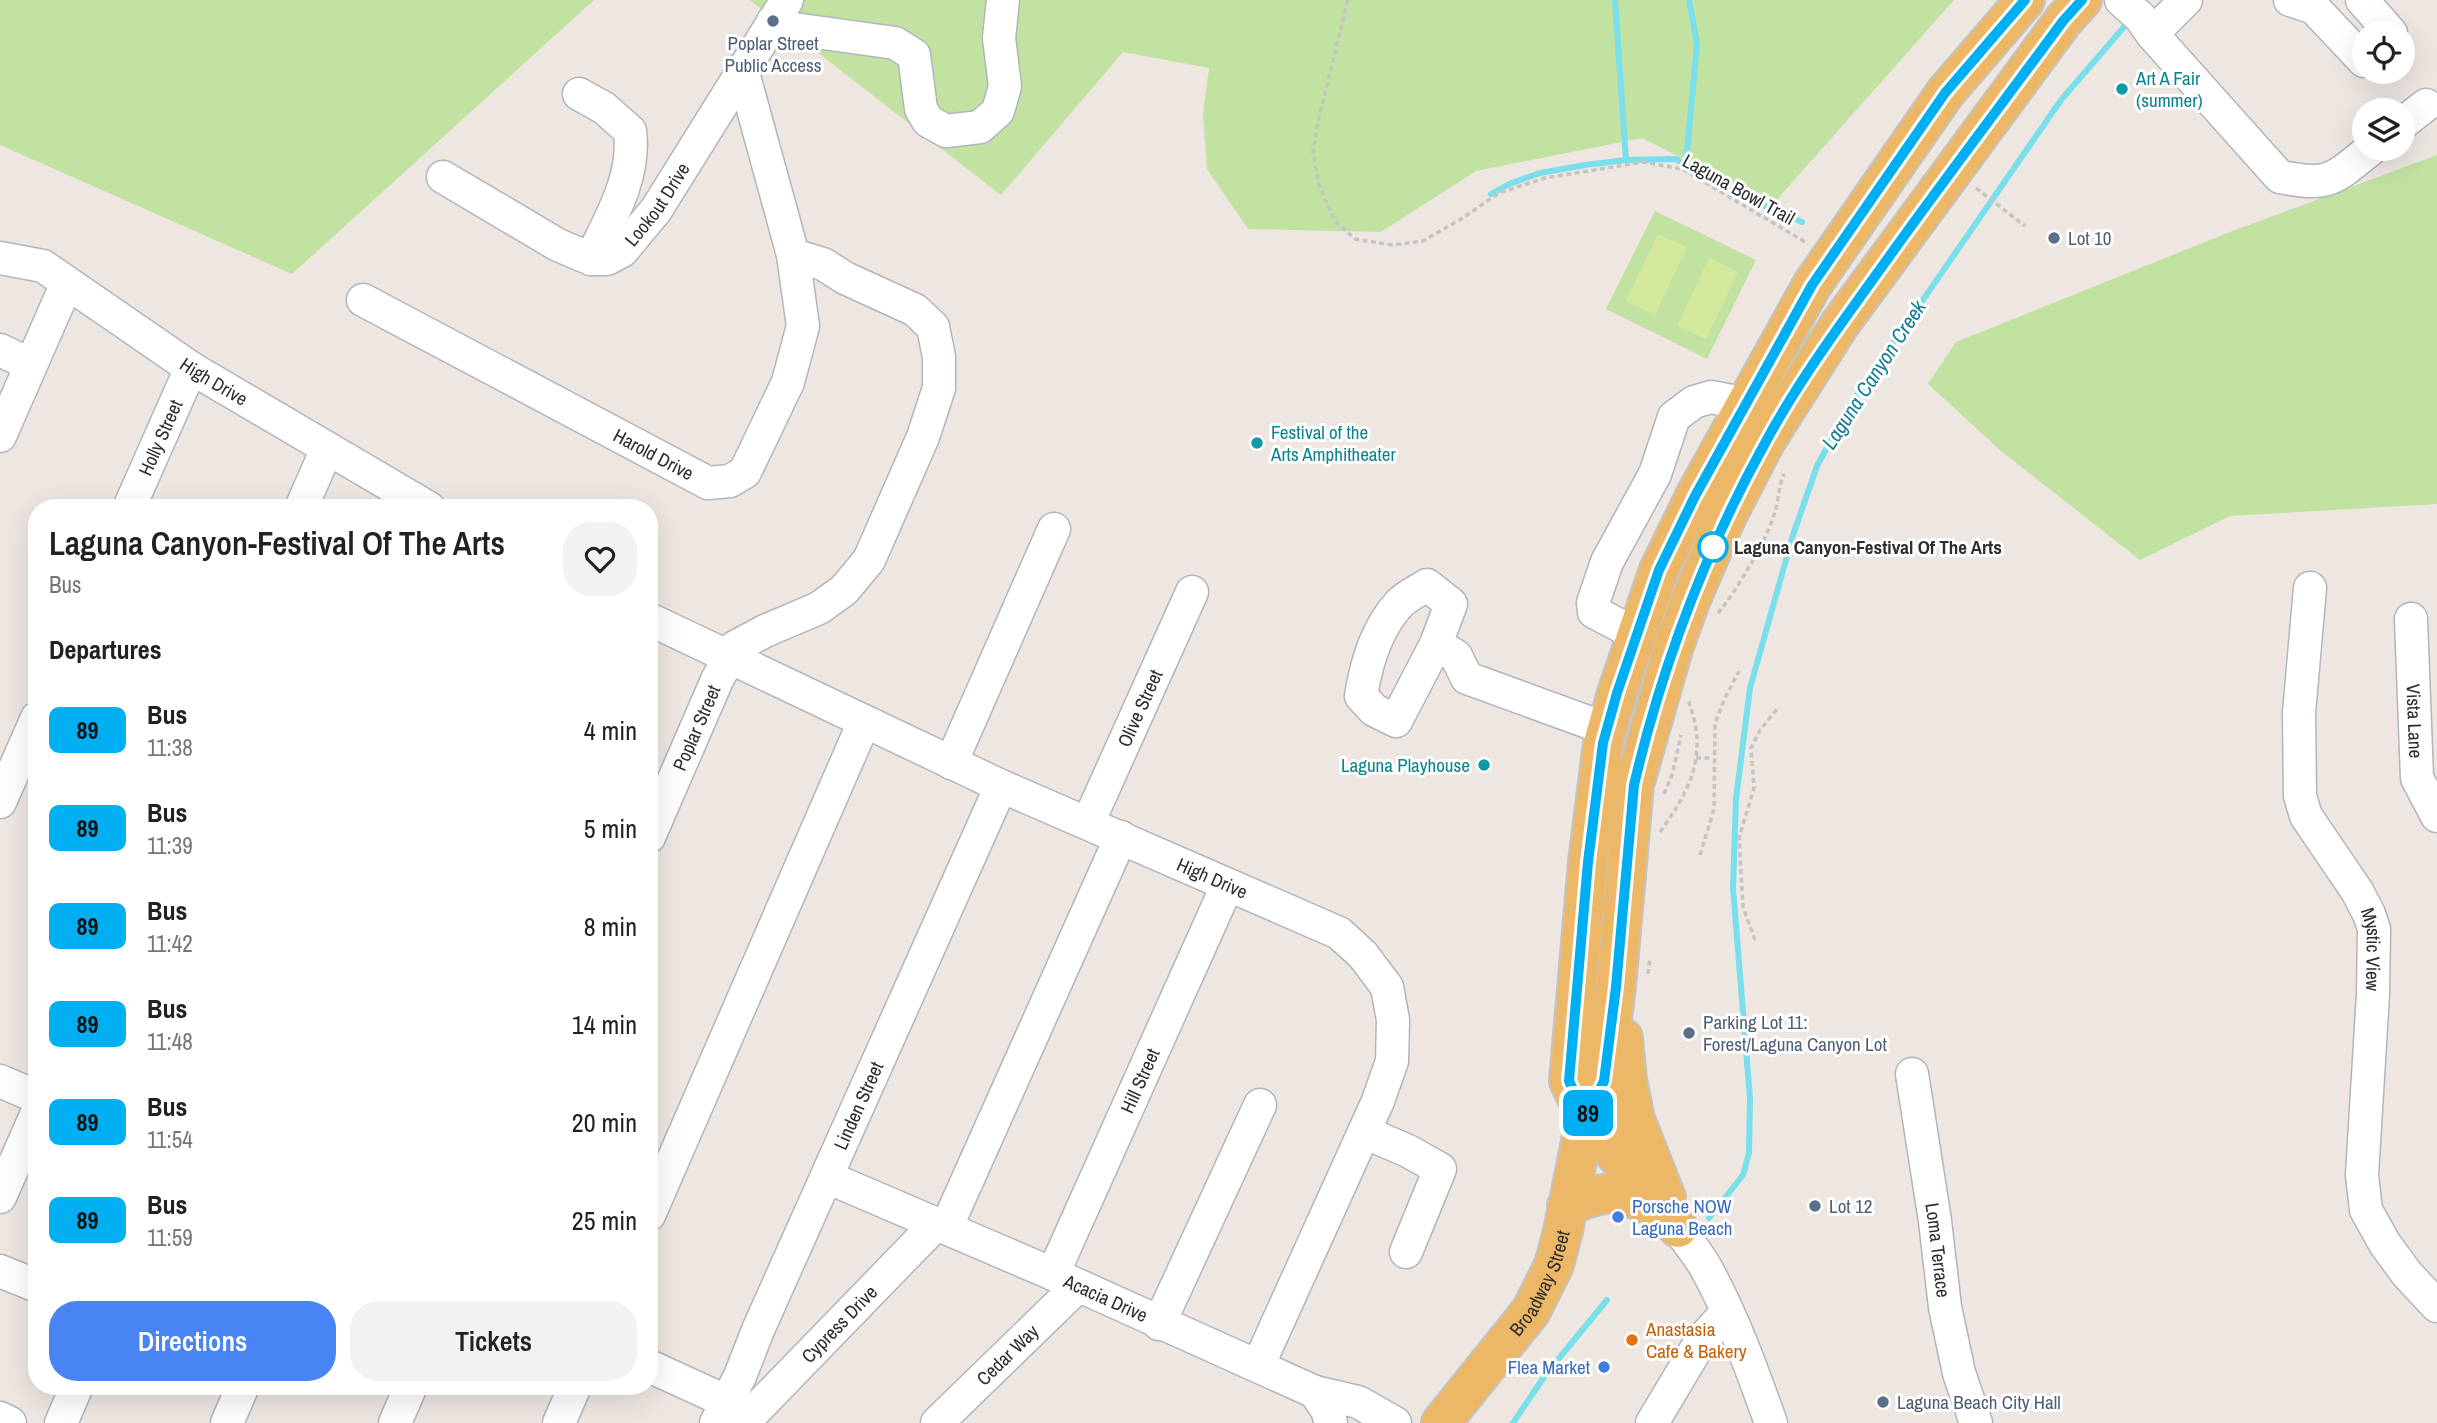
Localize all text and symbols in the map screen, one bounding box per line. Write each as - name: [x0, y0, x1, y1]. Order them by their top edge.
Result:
- marker: Poplar Street Public Access: [765, 13, 781, 29]
- map controls: [2352, 21, 2415, 161]
- button: locate: [2352, 21, 2415, 84]
- place label: Poplar Street Public Access: [725, 30, 822, 78]
- place label: Art A Fair (summer): [2135, 65, 2203, 113]
- marker: Art A Fair (summer): [2114, 81, 2130, 97]
- button: layers: [2352, 98, 2415, 161]
- street label: Laguna Bowl Trail: [1678, 147, 1800, 231]
- street label: Lookout Drive: [618, 157, 696, 252]
- place label: Lot 10: [2068, 225, 2111, 251]
- marker: Lot 10: [2046, 230, 2062, 246]
- water label: Laguna Canyon Creek: [1814, 293, 1933, 455]
- street label: High Drive: [175, 351, 253, 412]
- street label: Holly Street: [132, 395, 189, 480]
- place label: Festival of the Arts Amphitheater: [1270, 419, 1397, 467]
- street label: Harold Drive: [609, 422, 698, 486]
- marker: Festival of the Arts Amphitheater: [1249, 435, 1265, 451]
- text: Laguna Canyon-Festival Of The Arts: [49, 521, 505, 565]
- button: heart: [563, 522, 637, 596]
- marker: Laguna Canyon-Festival Of The Arts: [1698, 532, 1728, 562]
- place label: Laguna Canyon-Festival Of The Arts: [1734, 534, 2002, 560]
- text: Bus: [49, 569, 82, 600]
- text: Departures: [49, 632, 162, 667]
- street label: Olive Street: [1111, 665, 1169, 751]
- street label: Poplar Street: [666, 680, 727, 775]
- street label: Vista Lane: [2400, 683, 2429, 759]
- text: Bus: [147, 697, 187, 732]
- text: 4 min: [584, 713, 637, 748]
- text: 89: [77, 714, 98, 746]
- text: 11:38: [147, 732, 193, 763]
- place label: Laguna Playhouse: [1341, 752, 1470, 778]
- marker: Laguna Playhouse: [1476, 757, 1492, 773]
- text: Bus: [147, 795, 187, 830]
- text: 5 min: [584, 811, 637, 846]
- text: 89: [77, 812, 98, 844]
- text: 11:39: [147, 830, 193, 861]
- street label: High Drive: [1173, 851, 1252, 905]
- text: Bus: [147, 893, 187, 928]
- street label: Mystic View: [2355, 904, 2387, 992]
- text: 8 min: [584, 909, 637, 944]
- text: 89: [77, 910, 98, 942]
- text: 11:42: [147, 928, 193, 959]
- text: Bus: [147, 991, 187, 1026]
- text: 14 min: [572, 1007, 637, 1042]
- text: 89: [77, 1008, 98, 1040]
- place label: Parking Lot 11: Forest/Laguna Canyon Lot: [1703, 1009, 1887, 1057]
- marker: Parking Lot 11: Forest/Laguna Canyon Lot: [1681, 1025, 1697, 1041]
- text: 11:48: [147, 1026, 193, 1057]
- street label: Hill Street: [1114, 1043, 1166, 1117]
- street label: Linden Street: [827, 1057, 890, 1154]
- text: Bus: [147, 1089, 187, 1124]
- line badge: 89: [1556, 1090, 1620, 1136]
- text: 89: [1577, 1097, 1599, 1129]
- text: 20 min: [572, 1105, 637, 1140]
- text: 89: [77, 1106, 98, 1138]
- text: 11:54: [147, 1124, 193, 1155]
- text: Bus: [147, 1187, 187, 1222]
- place label: Porsche NOW Laguna Beach: [1632, 1193, 1733, 1241]
- place label: Lot 12: [1829, 1193, 1872, 1219]
- marker: Lot 12: [1807, 1198, 1823, 1214]
- street label: Loma Terrace: [1919, 1201, 1957, 1299]
- text: 25 min: [572, 1203, 637, 1238]
- text: 89: [77, 1204, 98, 1236]
- marker: Porsche NOW Laguna Beach: [1610, 1209, 1626, 1225]
- text: 11:59: [147, 1222, 193, 1253]
- street label: Broadway Street: [1503, 1227, 1576, 1341]
- street label: Acacia Drive: [1059, 1267, 1152, 1328]
- street label: Cypress Drive: [795, 1279, 883, 1368]
- button: Directions: [49, 1301, 336, 1381]
- button: Tickets: [350, 1301, 637, 1381]
- place label: Anastasia Cafe & Bakery: [1645, 1316, 1747, 1364]
- street label: Cedar Way: [970, 1318, 1044, 1391]
- marker: Anastasia Cafe & Bakery: [1624, 1332, 1640, 1348]
- place label: Flea Market: [1508, 1354, 1591, 1380]
- marker: Flea Market: [1596, 1359, 1612, 1375]
- place label: Laguna Beach City Hall: [1897, 1389, 2061, 1415]
- marker: Laguna Beach City Hall: [1875, 1394, 1891, 1410]

